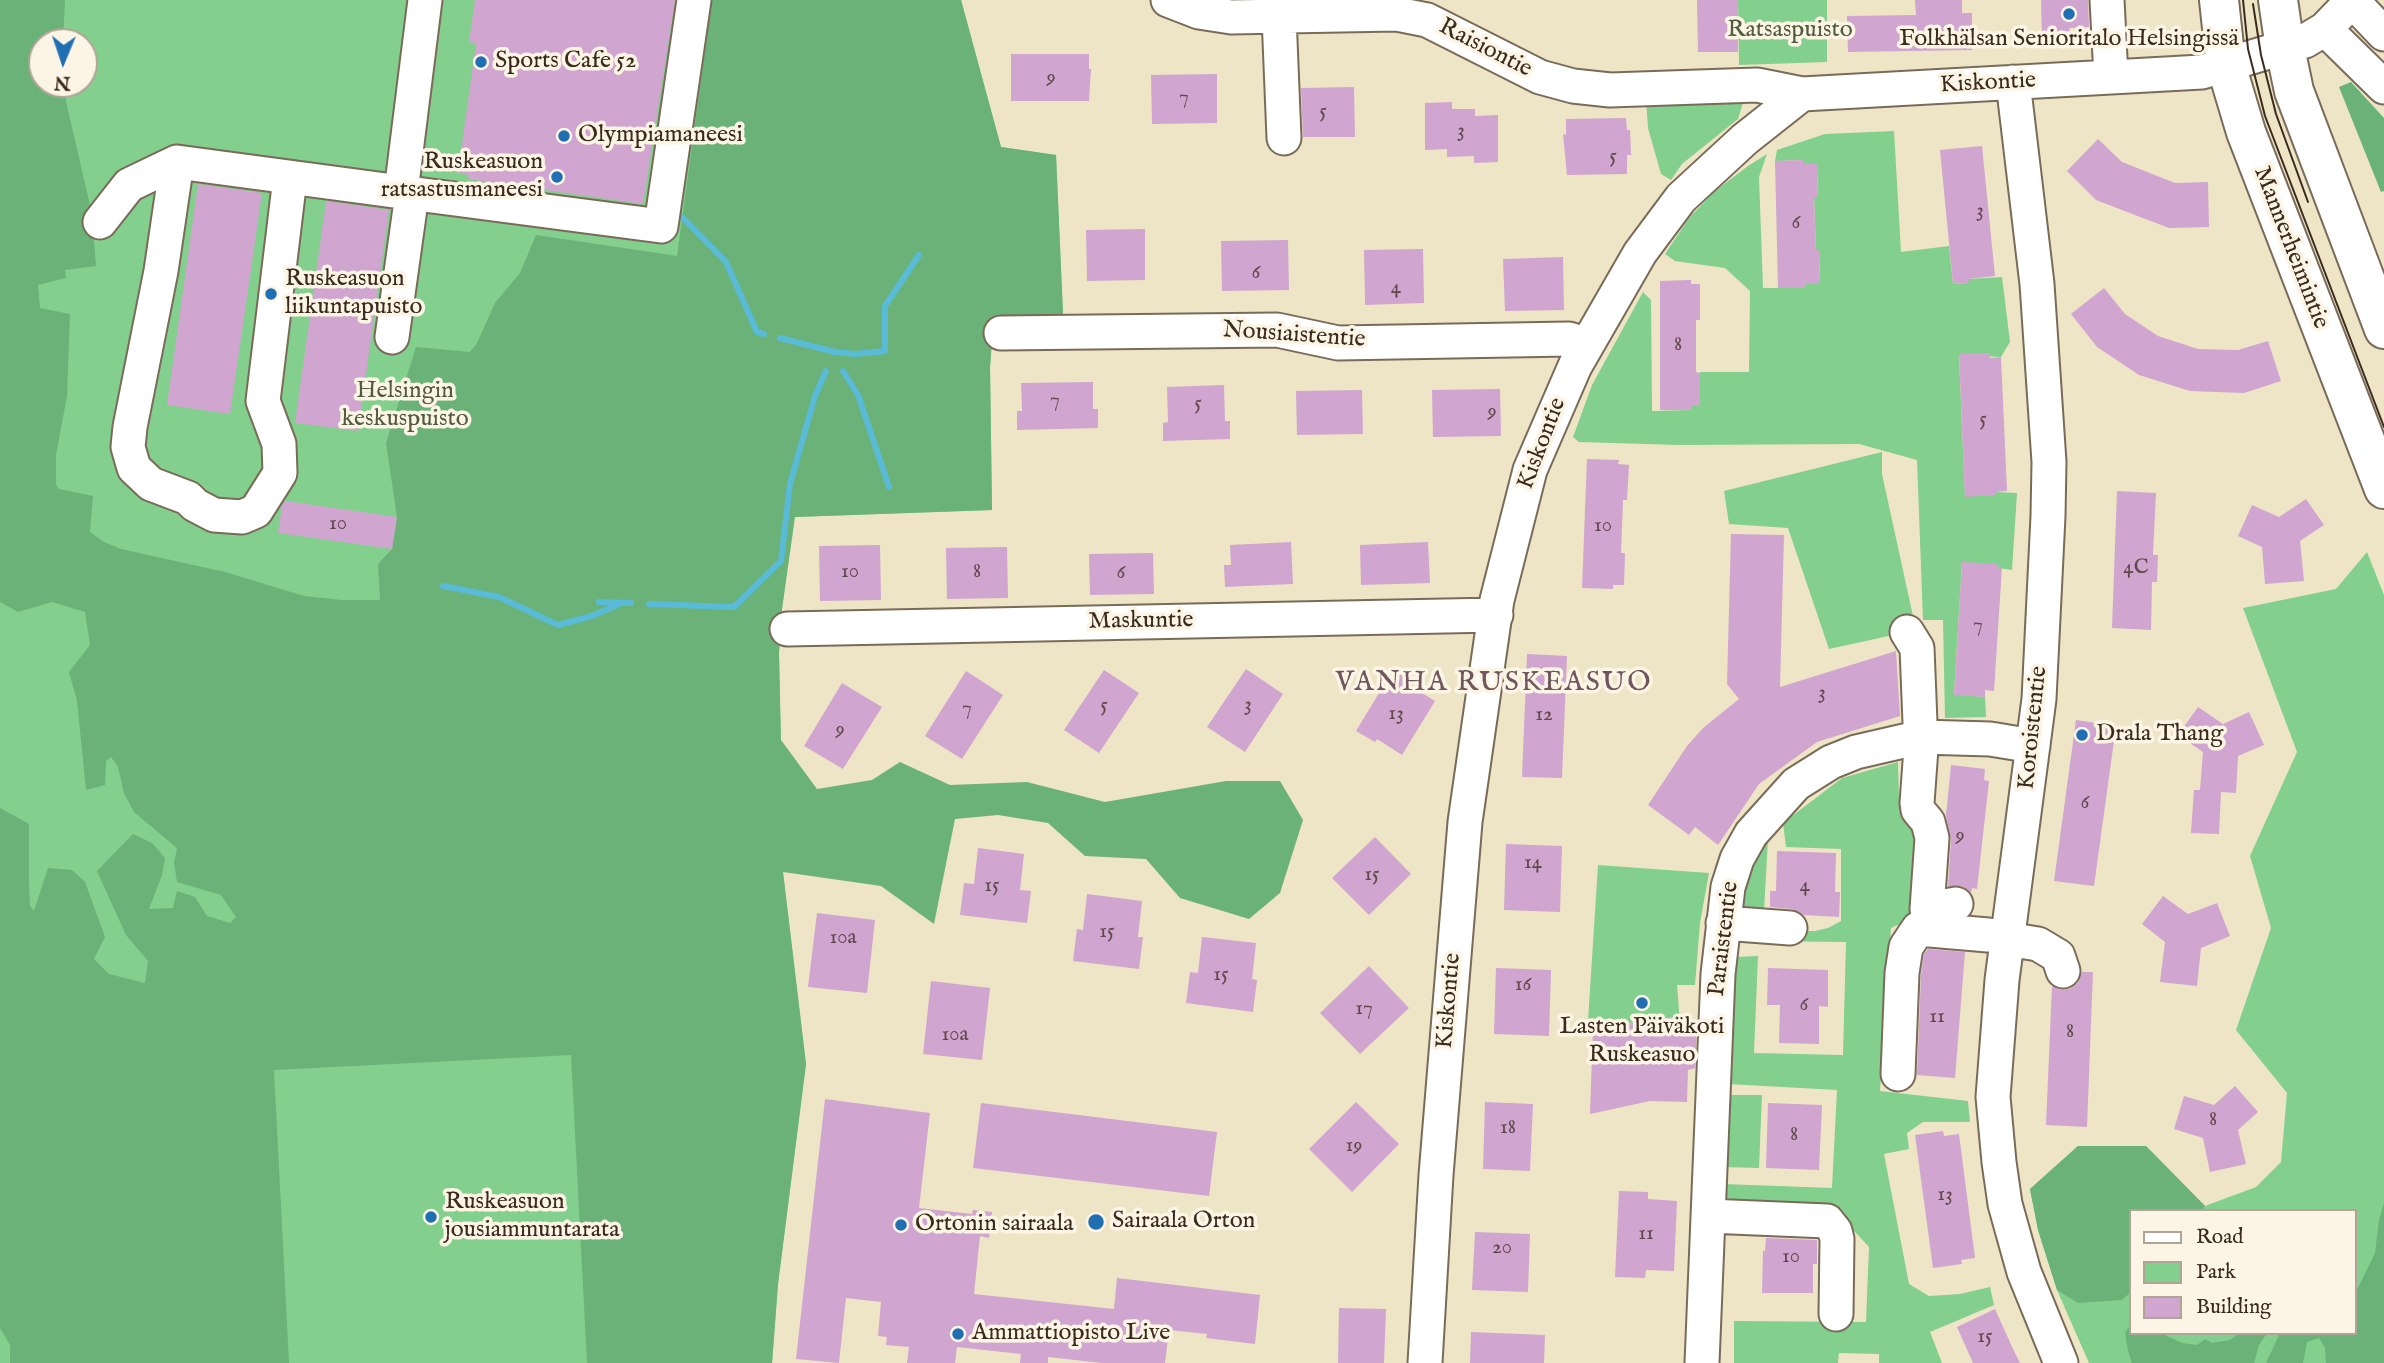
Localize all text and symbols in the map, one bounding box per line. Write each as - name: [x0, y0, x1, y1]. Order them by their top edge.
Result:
- marker: Folkhälsan Senioritalo Helsingissä: [2061, 6, 2077, 22]
- street label: Raisiontie: [1434, 13, 1536, 85]
- park label: Ratsaspuisto: [1727, 17, 1853, 45]
- place label: Folkhälsan Senioritalo Helsingissä: [1899, 26, 2239, 54]
- north arrow: [28, 28, 98, 98]
- place label: Sports Cafe 52: [495, 48, 636, 76]
- marker: Sports Cafe 52: [473, 54, 489, 70]
- house number: 9: [1046, 66, 1056, 92]
- street label: Kiskontie: [1939, 67, 2037, 101]
- text: N: [54, 70, 71, 94]
- house number: 7: [1179, 86, 1189, 112]
- house number: 5: [1319, 100, 1327, 126]
- house number: 3: [1457, 119, 1465, 145]
- place label: Olympiamaneesi: [578, 122, 743, 150]
- marker: Olympiamaneesi: [556, 128, 572, 144]
- house number: 5: [1609, 145, 1617, 171]
- place label: Ruskeasuon ratsastusmaneesi: [381, 149, 543, 205]
- street label: Mannerheimintie: [2246, 163, 2334, 333]
- marker: Ruskeasuon ratsastusmaneesi: [549, 169, 565, 185]
- house number: 3: [1976, 199, 1984, 225]
- house number: 6: [1792, 211, 1800, 237]
- house number: 6: [1252, 261, 1260, 287]
- place label: Ruskeasuon liikuntapuisto: [285, 266, 422, 322]
- house number: 4: [1391, 276, 1401, 302]
- marker: Ruskeasuon liikuntapuisto: [263, 286, 279, 302]
- street label: Nousiaistentie: [1222, 317, 1366, 355]
- house number: 8: [1674, 333, 1682, 359]
- park label: Helsingin keskuspuisto: [341, 378, 469, 434]
- house number: 7: [1050, 389, 1060, 415]
- house number: 5: [1194, 392, 1202, 418]
- street label: Kiskontie: [1512, 394, 1574, 494]
- house number: 9: [1487, 400, 1497, 426]
- house number: 5: [1979, 408, 1987, 434]
- house number: 10: [329, 512, 347, 538]
- house number: 10: [1594, 514, 1612, 540]
- house number: 4C: [2123, 556, 2149, 582]
- house number: 10: [841, 560, 859, 586]
- house number: 8: [973, 560, 981, 586]
- house number: 6: [1117, 561, 1125, 587]
- street label: Maskuntie: [1088, 607, 1194, 637]
- house number: 7: [1973, 614, 1983, 640]
- street label: Koroistentie: [2013, 665, 2055, 791]
- district label: VANHA RUSKEASUO: [1337, 667, 1651, 701]
- house number: 3: [1818, 681, 1826, 707]
- house number: 3: [1244, 693, 1252, 719]
- house number: 5: [1100, 694, 1108, 720]
- house number: 7: [962, 697, 972, 723]
- house number: 13: [1388, 702, 1404, 728]
- house number: 12: [1535, 703, 1553, 729]
- house number: 9: [835, 718, 845, 744]
- place label: Drala Thang: [2096, 721, 2223, 749]
- marker: Drala Thang: [2074, 727, 2090, 743]
- house number: 6: [2081, 791, 2089, 817]
- house number: 9: [1955, 824, 1965, 850]
- house number: 14: [1524, 851, 1542, 877]
- house number: 15: [1364, 863, 1380, 889]
- house number: 15: [984, 874, 1000, 900]
- house number: 4: [1800, 874, 1810, 900]
- street label: Paraistentie: [1704, 880, 1746, 998]
- house number: 15: [1099, 920, 1115, 946]
- house number: 10a: [829, 926, 857, 952]
- street label: Kiskontie: [1431, 952, 1469, 1050]
- house number: 15: [1213, 963, 1229, 989]
- house number: 16: [1515, 973, 1531, 999]
- house number: 6: [1800, 993, 1808, 1019]
- marker: Lasten Päiväkoti Ruskeasuo: [1634, 995, 1650, 1011]
- house number: 17: [1355, 997, 1373, 1023]
- house number: 11: [1929, 1005, 1945, 1031]
- place label: Lasten Päiväkoti Ruskeasuo: [1560, 1014, 1724, 1070]
- house number: 8: [2066, 1020, 2074, 1046]
- house number: 10a: [941, 1023, 969, 1049]
- house number: 8: [2209, 1108, 2217, 1134]
- house number: 18: [1500, 1116, 1516, 1142]
- house number: 8: [1790, 1123, 1798, 1149]
- house number: 19: [1346, 1134, 1362, 1160]
- house number: 13: [1937, 1183, 1953, 1209]
- place label: Ruskeasuon jousiammuntarata: [445, 1189, 620, 1245]
- place label: Sairaala Orton: [1112, 1208, 1255, 1236]
- marker: Ruskeasuon jousiammuntarata: [423, 1209, 439, 1225]
- legend: [2128, 1209, 2356, 1335]
- place label: Ortonin sairaala: [915, 1211, 1074, 1239]
- marker: Sairaala Orton: [1086, 1212, 1106, 1232]
- marker: Ortonin sairaala: [893, 1217, 909, 1233]
- house number: 11: [1638, 1222, 1654, 1248]
- text: Road: [2196, 1224, 2243, 1251]
- house number: 20: [1492, 1236, 1512, 1262]
- house number: 10: [1782, 1245, 1800, 1271]
- text: Park: [2196, 1259, 2236, 1286]
- text: Building: [2196, 1294, 2271, 1321]
- place label: Ammattiopisto Live: [972, 1320, 1170, 1348]
- house number: 15: [1977, 1325, 1993, 1351]
- marker: Ammattiopisto Live: [950, 1326, 966, 1342]

